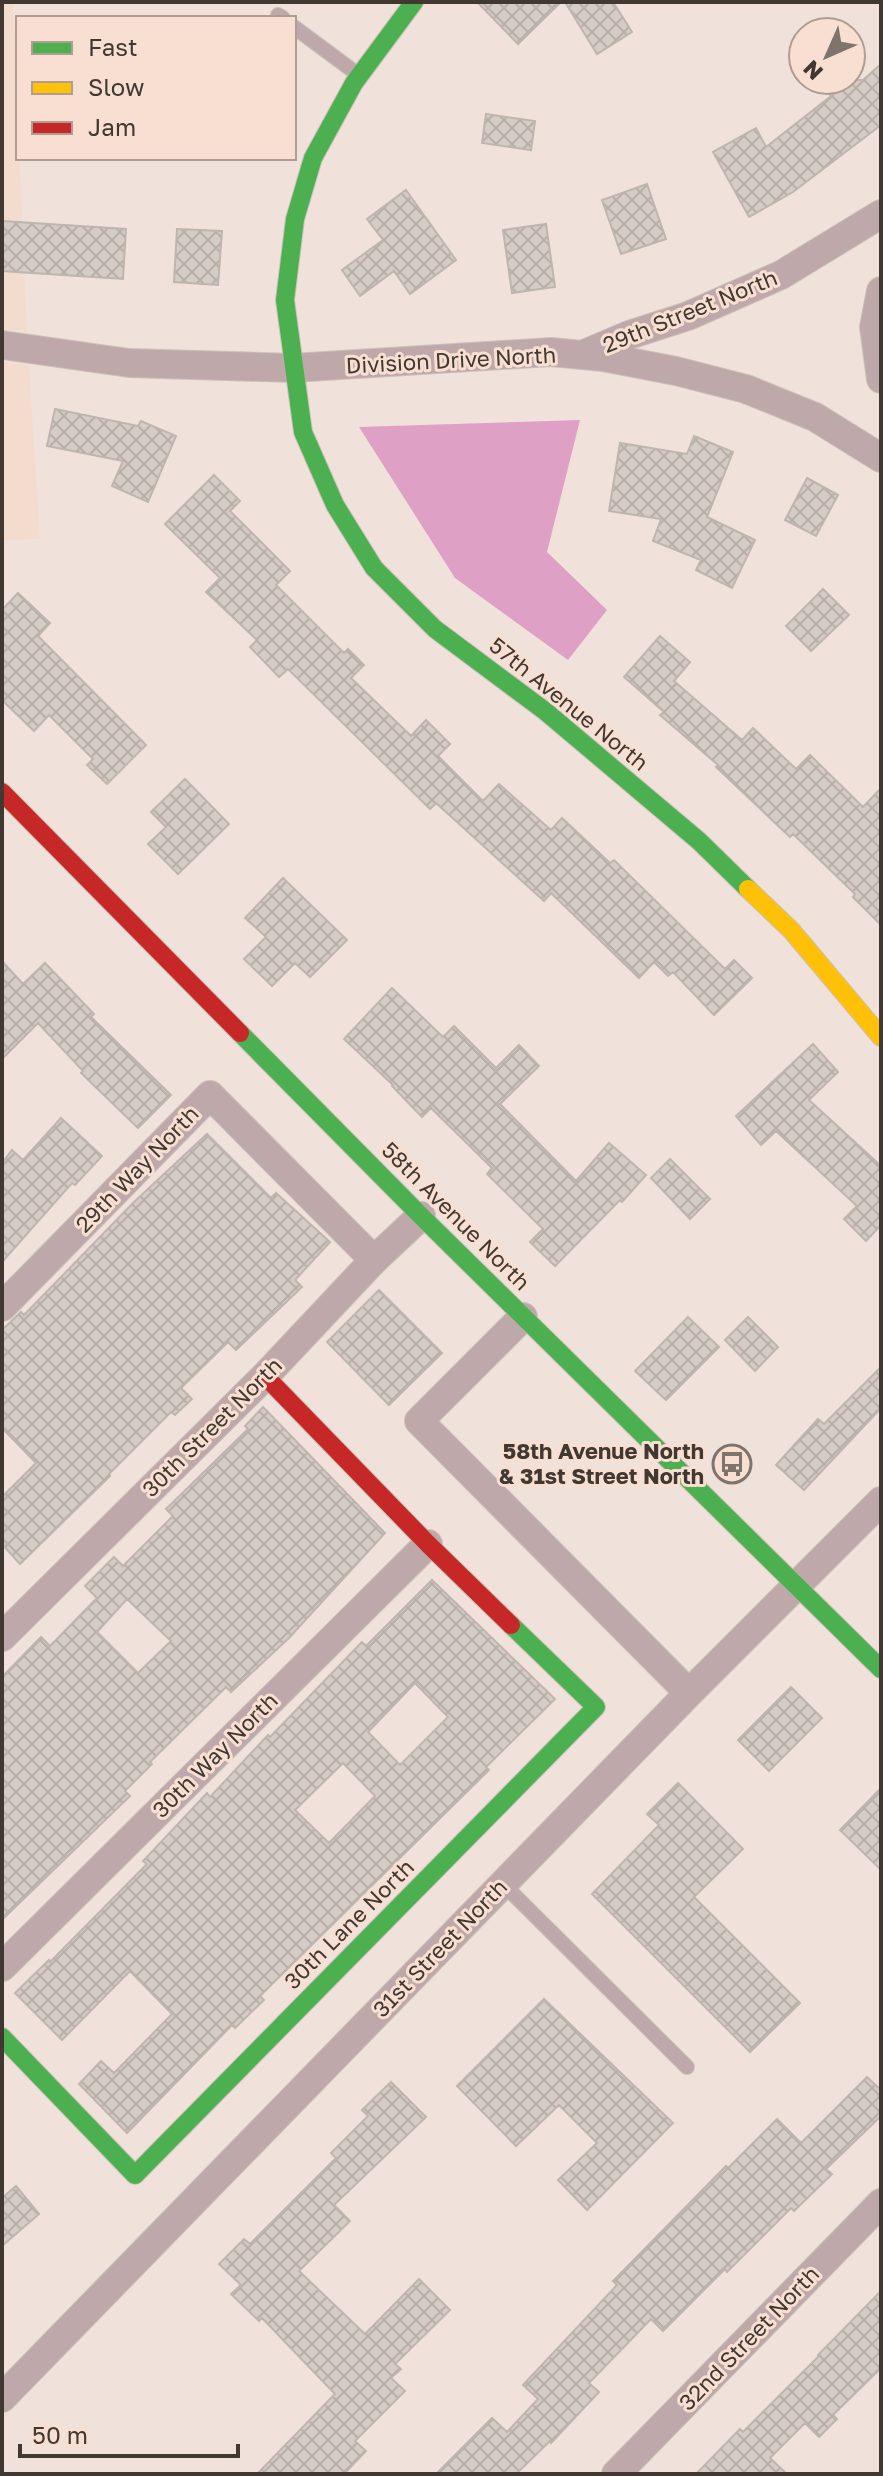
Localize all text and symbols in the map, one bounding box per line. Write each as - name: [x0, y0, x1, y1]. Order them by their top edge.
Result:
- legend: [16, 16, 296, 160]
- north arrow: [787, 16, 867, 96]
- text: Fast: [88, 32, 138, 61]
- text: N: [797, 55, 828, 86]
- text: Slow: [88, 72, 144, 101]
- text: Jam: [88, 112, 136, 141]
- street label: 29th Street North: [599, 263, 781, 358]
- street label: Division Drive North: [345, 341, 557, 378]
- street label: 57th Avenue North: [484, 631, 654, 776]
- street label: 29th Way North: [70, 1100, 204, 1237]
- street label: 58th Avenue North: [377, 1136, 536, 1295]
- street label: 30th Street North: [136, 1351, 287, 1502]
- place label: 58th Avenue North & 31st Street North: [499, 1437, 704, 1489]
- bus stop icon: 58th Avenue North & 31st Street North: [711, 1443, 753, 1485]
- street label: 30th Way North: [147, 1687, 283, 1823]
- street label: 30th Lane North: [278, 1853, 419, 1994]
- street label: 31st Street North: [367, 1873, 512, 2022]
- street label: 32nd Street North: [673, 2260, 824, 2415]
- scale bar: [20, 2408, 238, 2458]
- text: 50 m: [32, 2420, 88, 2449]

